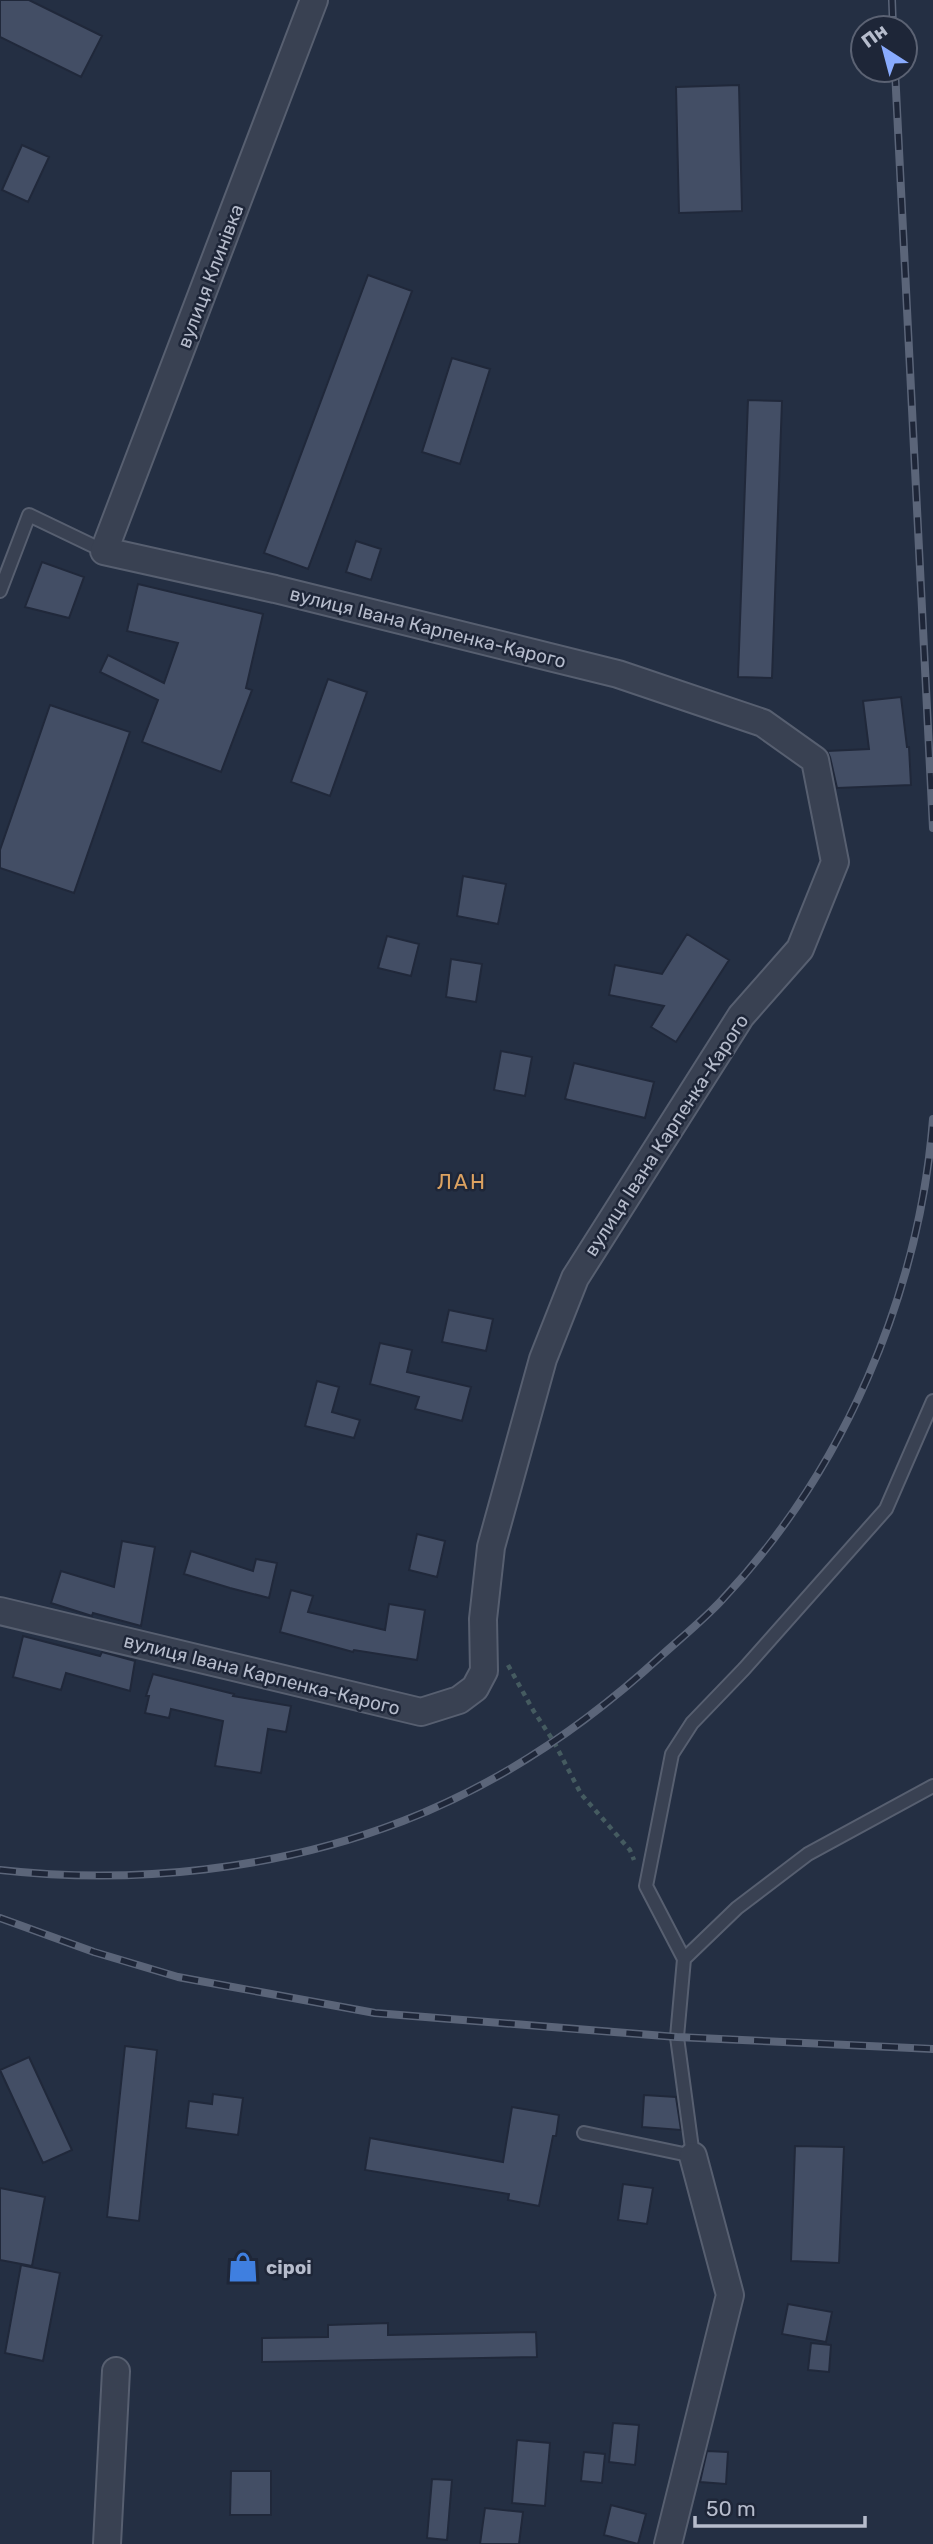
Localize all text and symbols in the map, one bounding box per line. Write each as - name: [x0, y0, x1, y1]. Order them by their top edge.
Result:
- north arrow: [849, 14, 919, 84]
- text: Пн: [857, 19, 892, 53]
- street label: вулиця Клинівка: [172, 201, 248, 351]
- street label: вулиця Івана Карпенка-Карого: [287, 582, 568, 673]
- street label: вулиця Івана Карпенка-Карого: [579, 1010, 753, 1261]
- district label: ЛАН: [437, 1169, 487, 1194]
- street label: вулиця Івана Карпенка-Карого: [121, 1629, 402, 1720]
- shop icon: сіроі: [226, 2250, 260, 2284]
- place label: сіроі: [266, 2256, 312, 2279]
- scale bar: [695, 2484, 865, 2528]
- text: 50 m: [706, 2496, 756, 2521]

